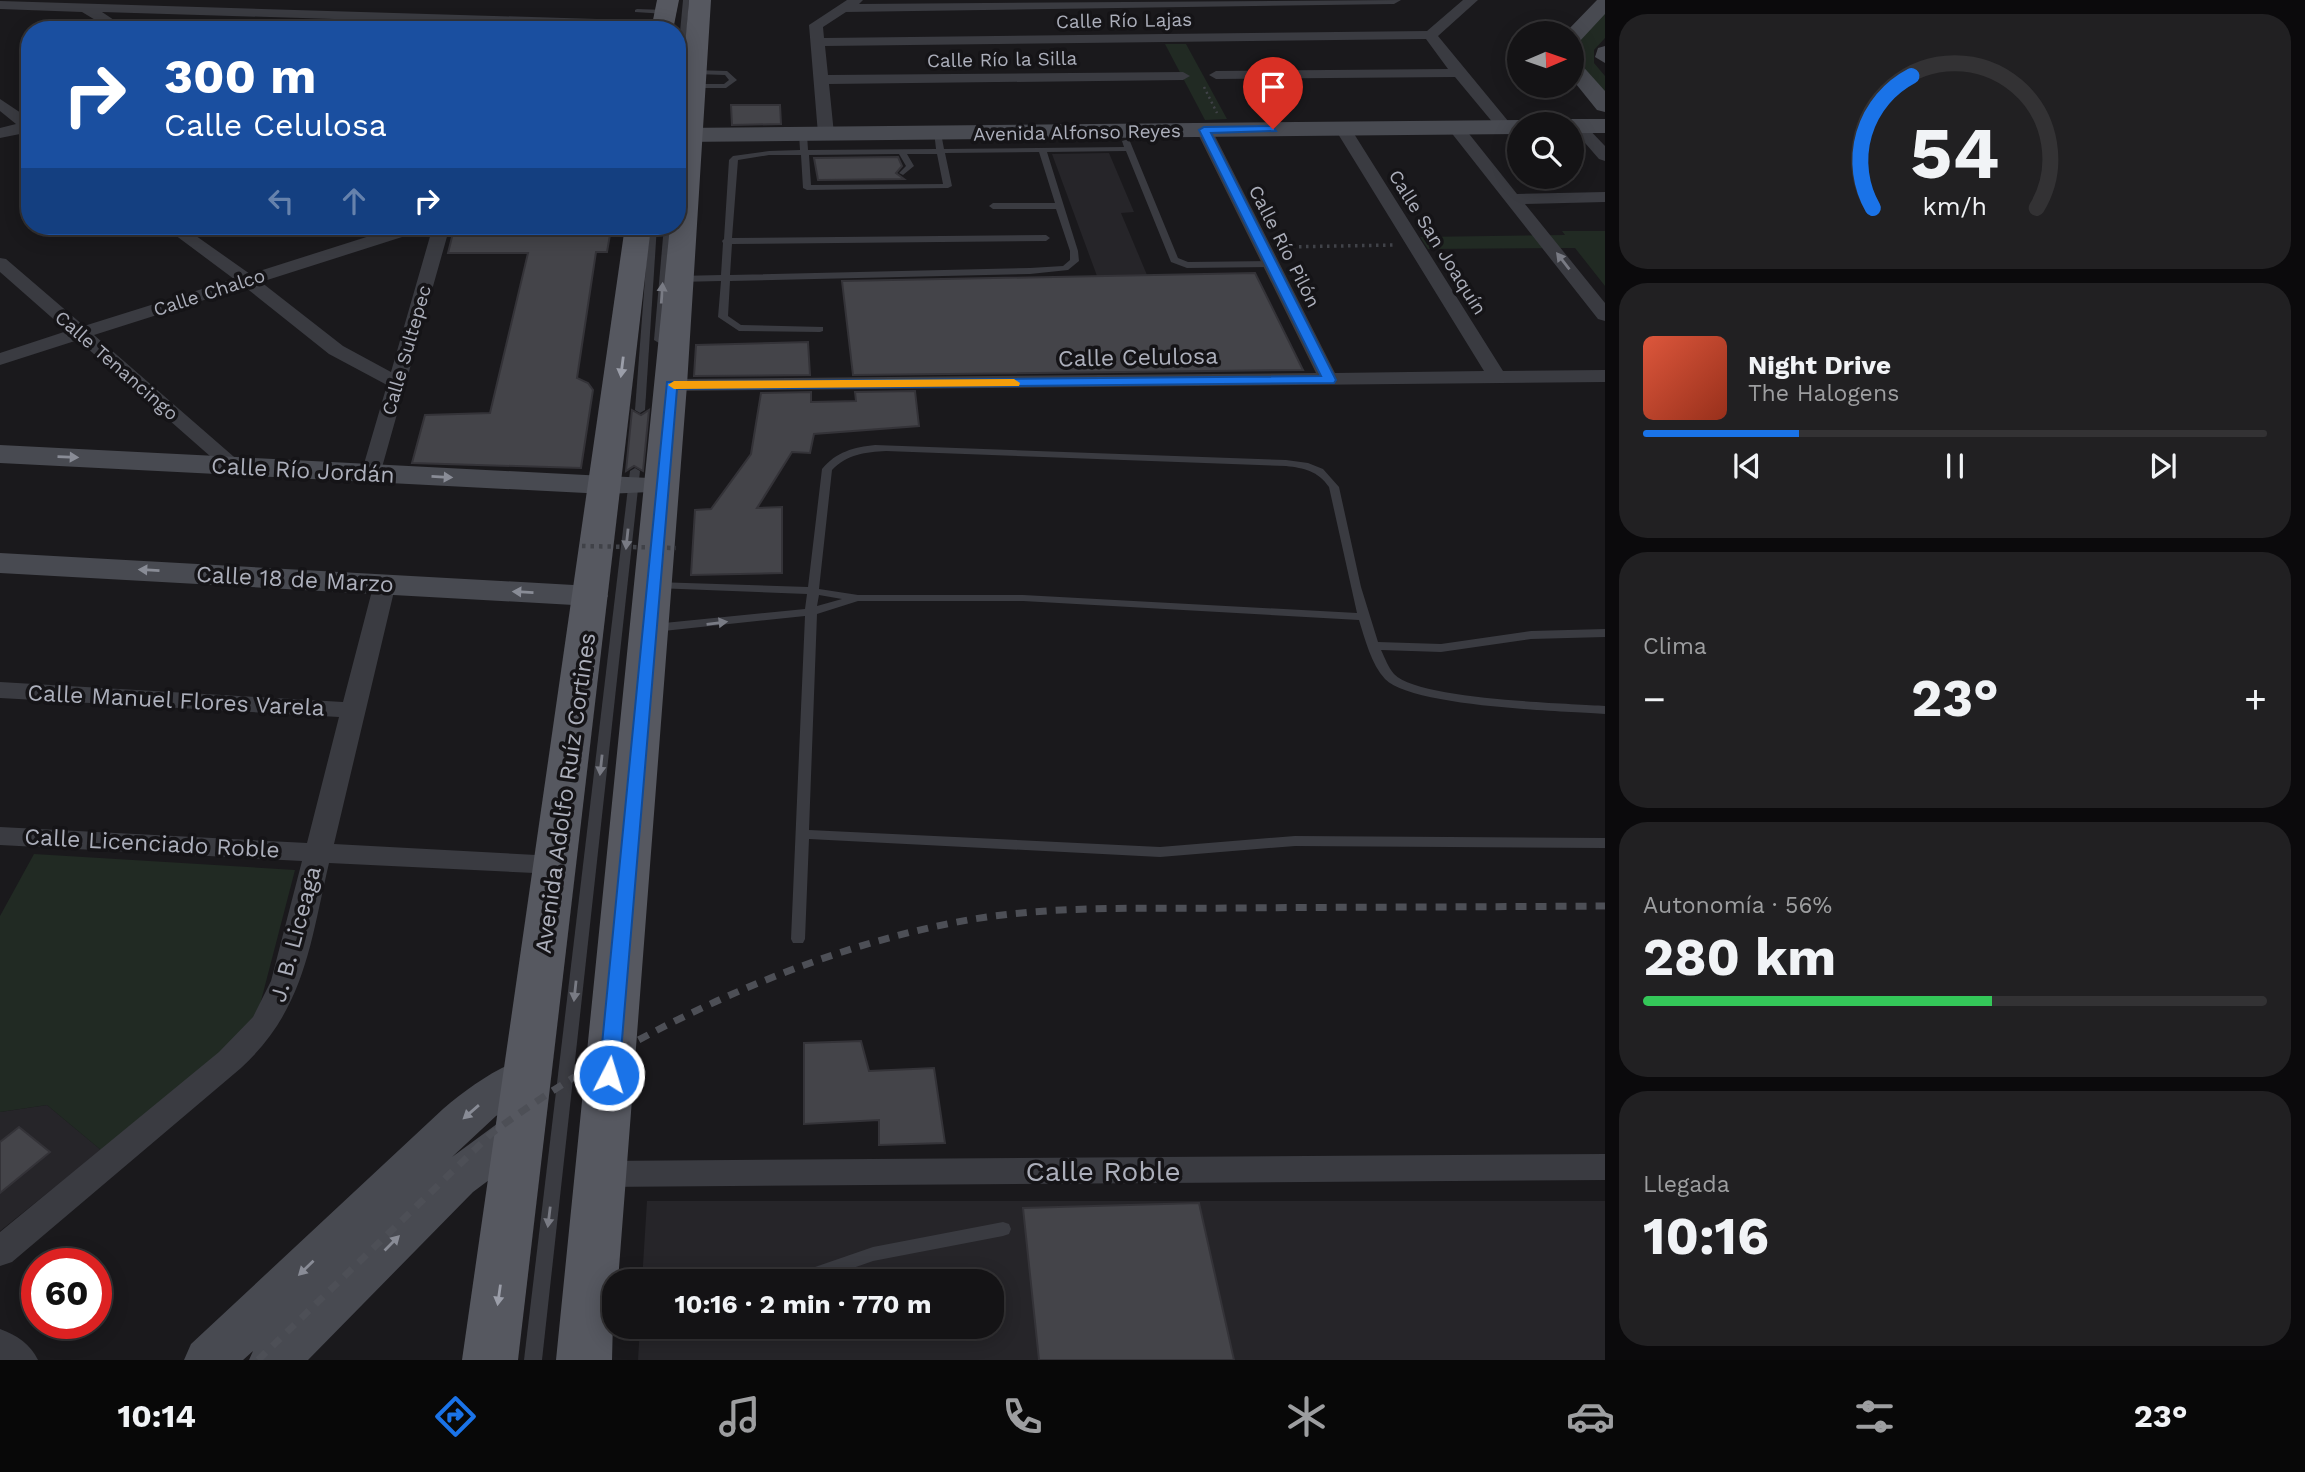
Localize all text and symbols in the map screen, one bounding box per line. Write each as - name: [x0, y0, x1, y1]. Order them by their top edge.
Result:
- street label: Calle Río Lajas: [1056, 8, 1192, 33]
- north arrow: [1507, 21, 1584, 98]
- map controls: [1507, 21, 1584, 189]
- text: 300 m: [164, 47, 316, 105]
- street label: Calle Río la Silla: [927, 47, 1078, 72]
- icon: right: [49, 49, 140, 140]
- pin: [1243, 57, 1303, 129]
- icon: arrive: [1254, 68, 1292, 106]
- text: Calle Celulosa: [164, 106, 387, 144]
- text: 54: [1910, 110, 2000, 196]
- button: search: [1507, 112, 1584, 189]
- street label: Avenida Alfonso Reyes: [973, 119, 1181, 146]
- street label: Calle San Joaquín: [1384, 166, 1491, 319]
- street label: Calle Río Pilón: [1244, 181, 1325, 311]
- icon: left: [262, 182, 300, 220]
- icon: ahead: [335, 182, 373, 220]
- icon: right: [408, 182, 446, 220]
- text: km/h: [1923, 191, 1987, 220]
- one-way arrow: [1556, 252, 1571, 269]
- street label: Calle Chalco: [150, 264, 268, 321]
- street label: Calle Sultepec: [377, 282, 436, 418]
- one-way arrow: [657, 282, 668, 304]
- street label: Calle Tenancingo: [50, 306, 183, 425]
- street label: Calle Celulosa: [1058, 343, 1218, 372]
- text: Night Drive: [1748, 350, 1891, 380]
- one-way arrow: [616, 356, 627, 378]
- text: The Halogens: [1748, 380, 1899, 407]
- icon: previous: [1728, 447, 1766, 485]
- icon: pause: [1936, 447, 1974, 485]
- icon: next: [2144, 447, 2182, 485]
- one-way arrow: [57, 452, 79, 463]
- street label: Calle Río Jordán: [211, 452, 395, 489]
- one-way arrow: [431, 472, 453, 483]
- one-way arrow: [621, 528, 632, 550]
- street label: Calle 18 de Marzo: [195, 561, 394, 598]
- one-way arrow: [137, 565, 159, 576]
- one-way arrow: [511, 586, 533, 597]
- one-way arrow: [706, 617, 728, 628]
- street label: Avenida Adolfo Ruíz Cortines: [530, 631, 601, 955]
- text: Clima: [1643, 633, 1707, 660]
- text: 23°: [1911, 668, 1999, 729]
- text: −: [1643, 677, 1666, 721]
- text: +: [2244, 677, 2267, 721]
- street label: Calle Manuel Flores Varela: [27, 679, 325, 722]
- one-way arrow: [595, 754, 606, 776]
- street label: Calle Licenciado Roble: [24, 823, 280, 864]
- street label: J. B. Liceaga: [264, 863, 327, 1005]
- text: Autonomía · 56%: [1643, 892, 1832, 919]
- text: 280 km: [1643, 927, 1836, 988]
- one-way arrow: [570, 980, 581, 1002]
- position arrow: [572, 1038, 646, 1112]
- one-way arrow: [463, 1104, 481, 1119]
- street label: Calle Roble: [1025, 1155, 1181, 1188]
- text: Llegada: [1643, 1171, 1730, 1198]
- one-way arrow: [544, 1206, 555, 1228]
- text: 10:16: [1643, 1206, 1769, 1267]
- one-way arrow: [383, 1236, 400, 1252]
- speed limit sign: 60: [21, 1248, 112, 1339]
- one-way arrow: [298, 1259, 315, 1275]
- one-way arrow: [493, 1285, 504, 1307]
- text: 10:16 · 2 min · 770 m: [675, 1289, 931, 1319]
- icon: directions: [431, 1392, 480, 1441]
- icon: music: [715, 1392, 764, 1441]
- icon: phone: [998, 1392, 1047, 1441]
- icon: climate: [1282, 1392, 1331, 1441]
- icon: car: [1566, 1392, 1615, 1441]
- icon: filters: [1850, 1392, 1899, 1441]
- text: 10:14: [117, 1397, 196, 1435]
- text: 23°: [2134, 1397, 2188, 1435]

